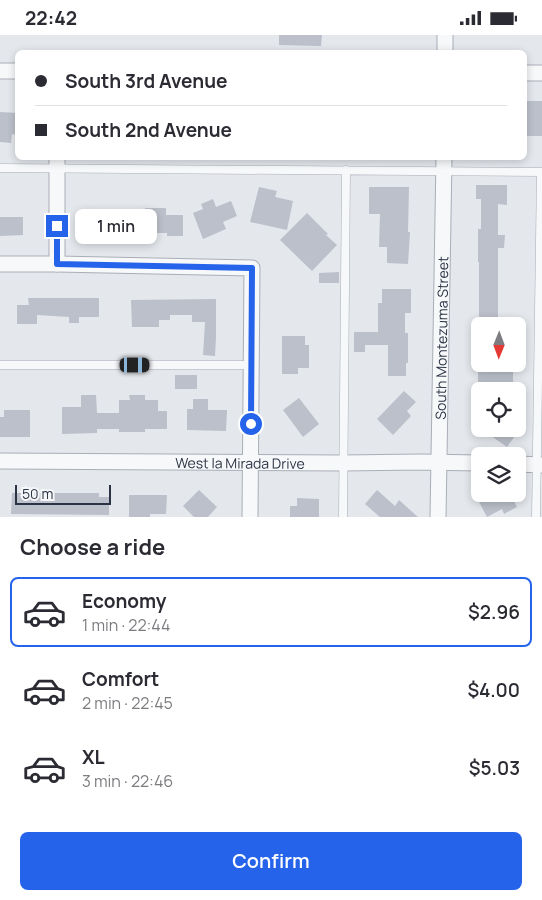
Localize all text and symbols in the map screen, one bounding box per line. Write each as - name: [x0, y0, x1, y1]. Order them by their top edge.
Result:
- text: 22:42: [25, 5, 77, 31]
- text: South 3rd Avenue: [65, 68, 227, 94]
- text: South 2nd Avenue: [65, 117, 232, 143]
- callout: 1 min: [74, 209, 157, 243]
- route end: [46, 215, 68, 237]
- text: 1 min: [97, 215, 135, 237]
- street label: South Montezuma Street: [430, 256, 452, 420]
- north arrow: [471, 317, 526, 373]
- map controls: [471, 317, 526, 502]
- car: [120, 358, 150, 373]
- button: locate: [471, 382, 526, 437]
- route start: [240, 413, 262, 435]
- button: layers: [471, 447, 526, 502]
- street label: West la Mirada Drive: [175, 453, 305, 472]
- scale bar: [15, 483, 111, 506]
- text: 50 m: [22, 484, 53, 503]
- text: Choose a ride: [20, 532, 165, 562]
- text: Economy: [82, 588, 166, 614]
- icon: car: [22, 590, 67, 635]
- text: $2.96: [468, 599, 520, 625]
- text: 1 min · 22:44: [82, 614, 170, 636]
- text: Comfort: [82, 666, 159, 692]
- icon: car: [22, 668, 67, 713]
- text: $4.00: [467, 677, 520, 703]
- text: 2 min · 22:45: [82, 692, 173, 714]
- text: XL: [82, 744, 105, 770]
- icon: car: [22, 746, 67, 791]
- text: $5.03: [469, 755, 520, 781]
- text: 3 min · 22:46: [82, 770, 173, 792]
- button: Confirm: [20, 832, 522, 890]

